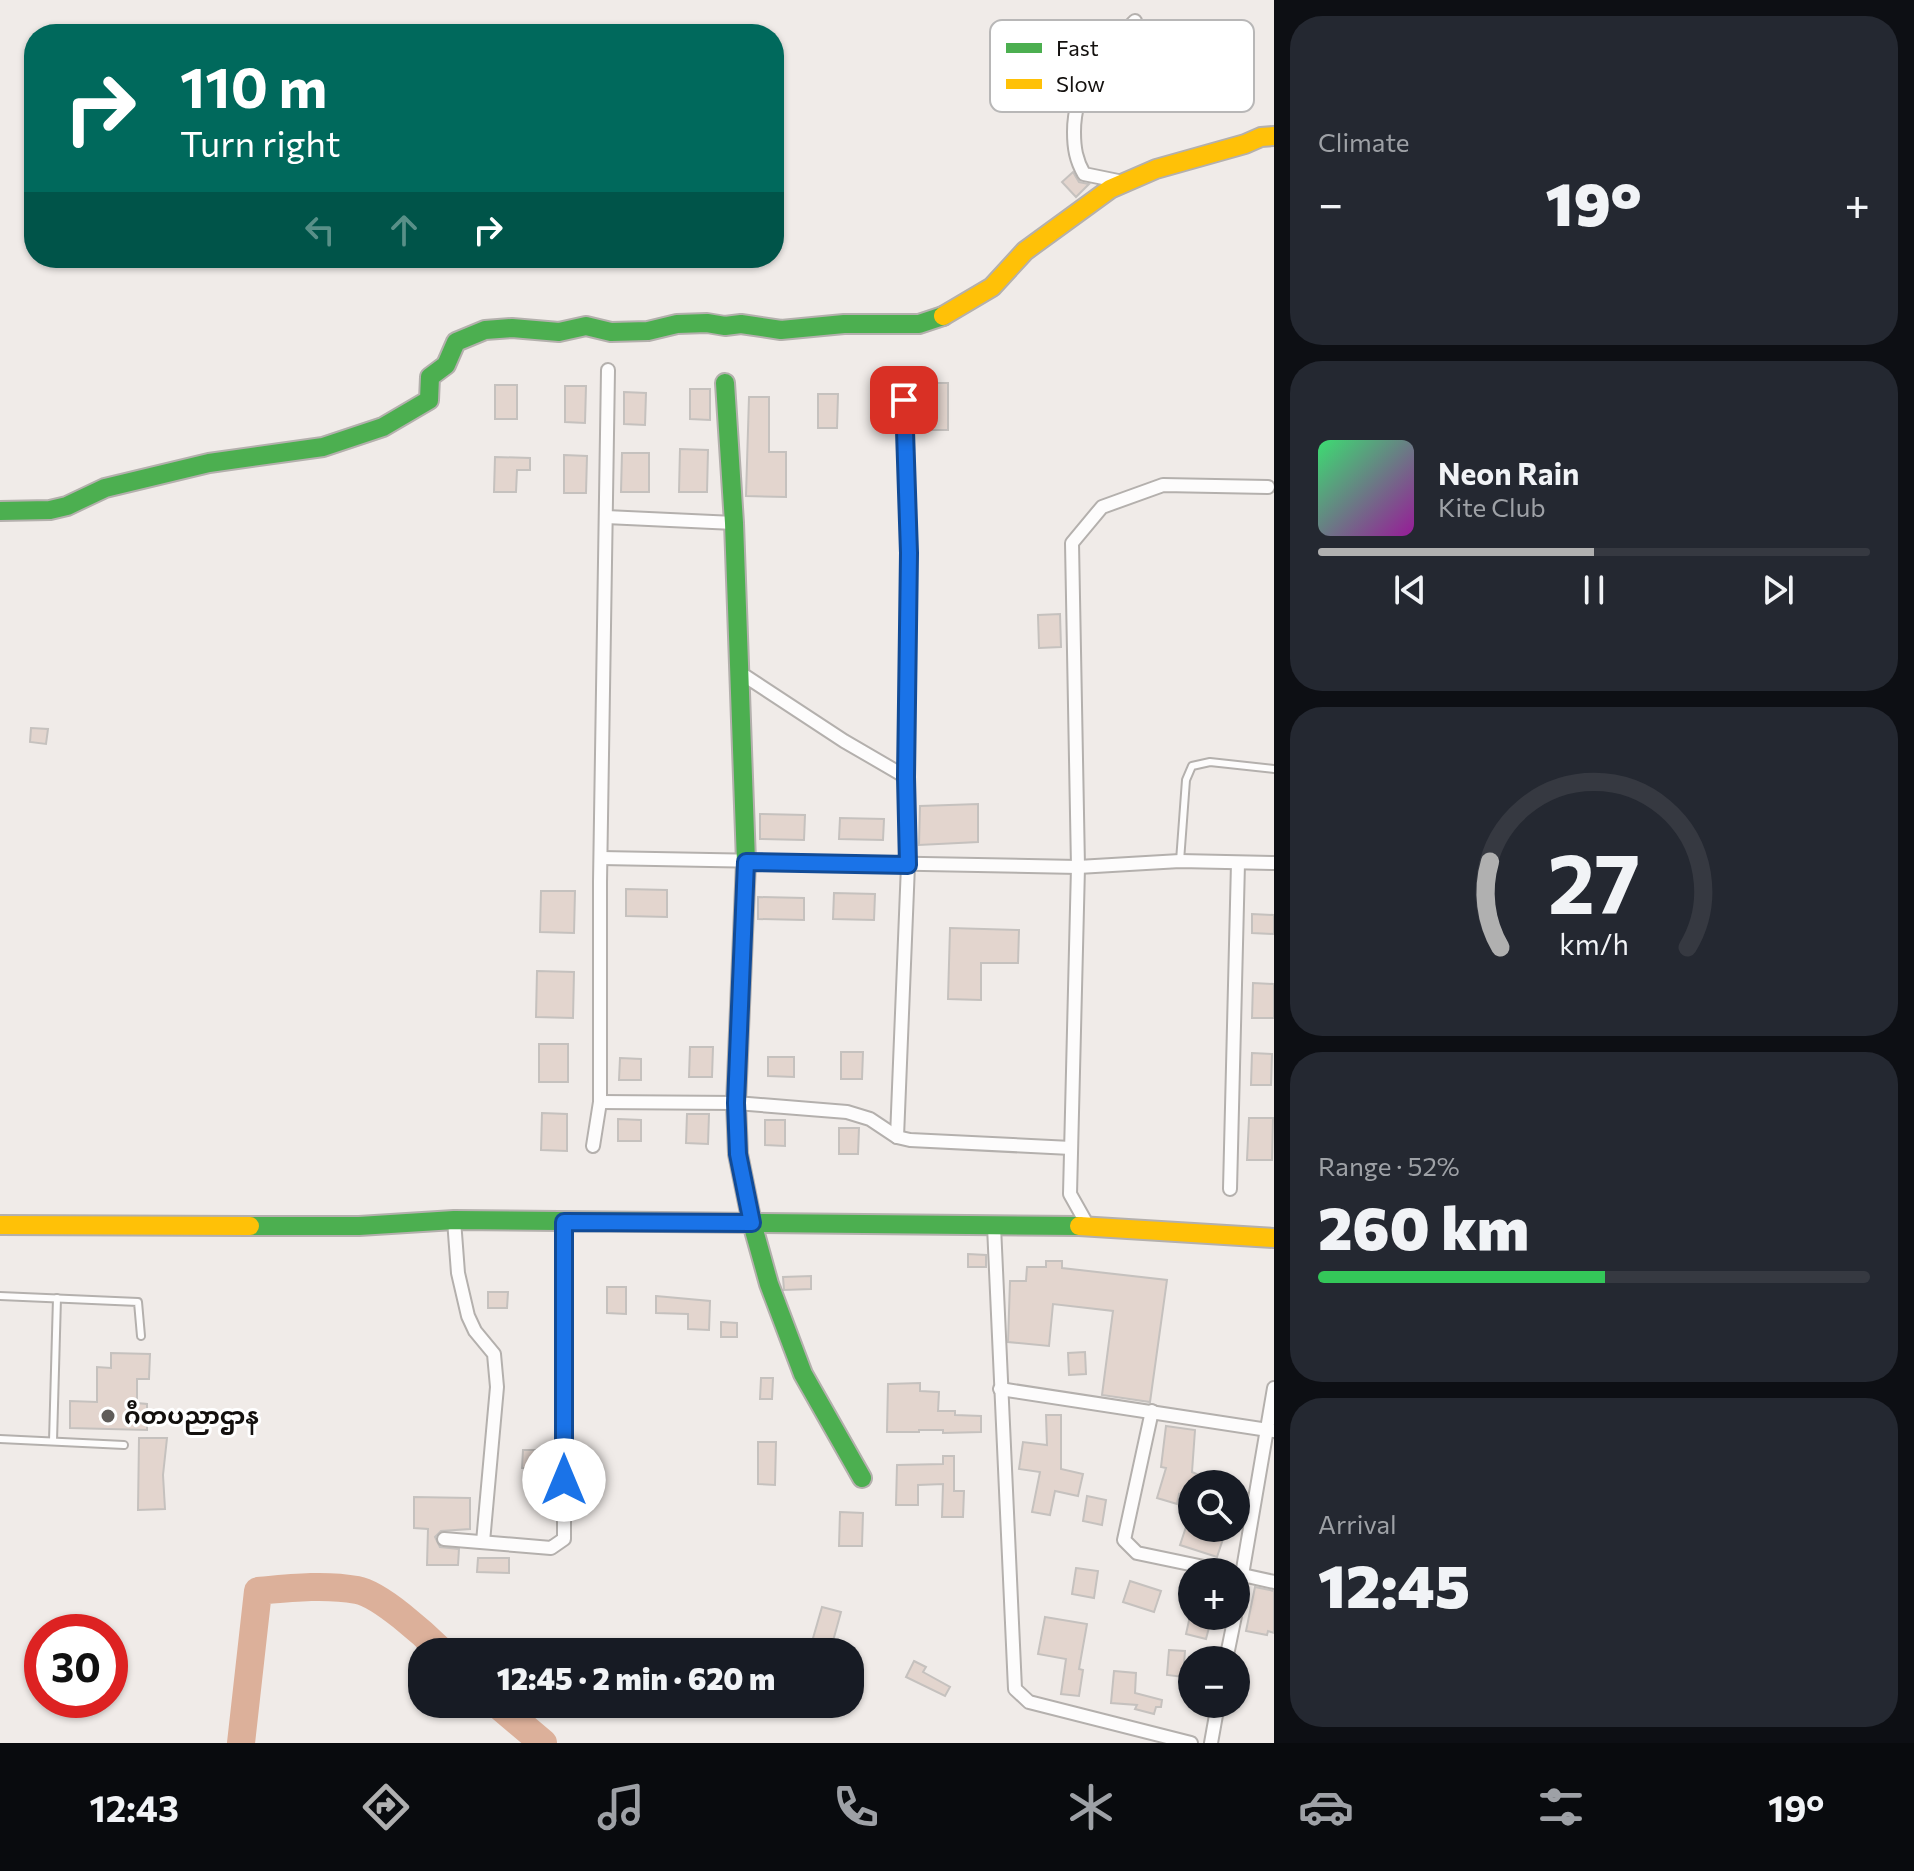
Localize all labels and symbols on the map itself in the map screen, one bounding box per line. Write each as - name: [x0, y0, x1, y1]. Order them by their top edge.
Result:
- legend: [990, 20, 1254, 112]
- text: Fast: [1056, 34, 1099, 61]
- text: Slow: [1056, 70, 1105, 97]
- pin: [870, 366, 938, 434]
- place label: ဂီတပညာဌာန: [124, 1400, 259, 1435]
- marker: ဂီတပညာဌာန: [99, 1407, 117, 1425]
- position arrow: [522, 1438, 606, 1522]
- speed limit sign: 30: [24, 1614, 128, 1718]

